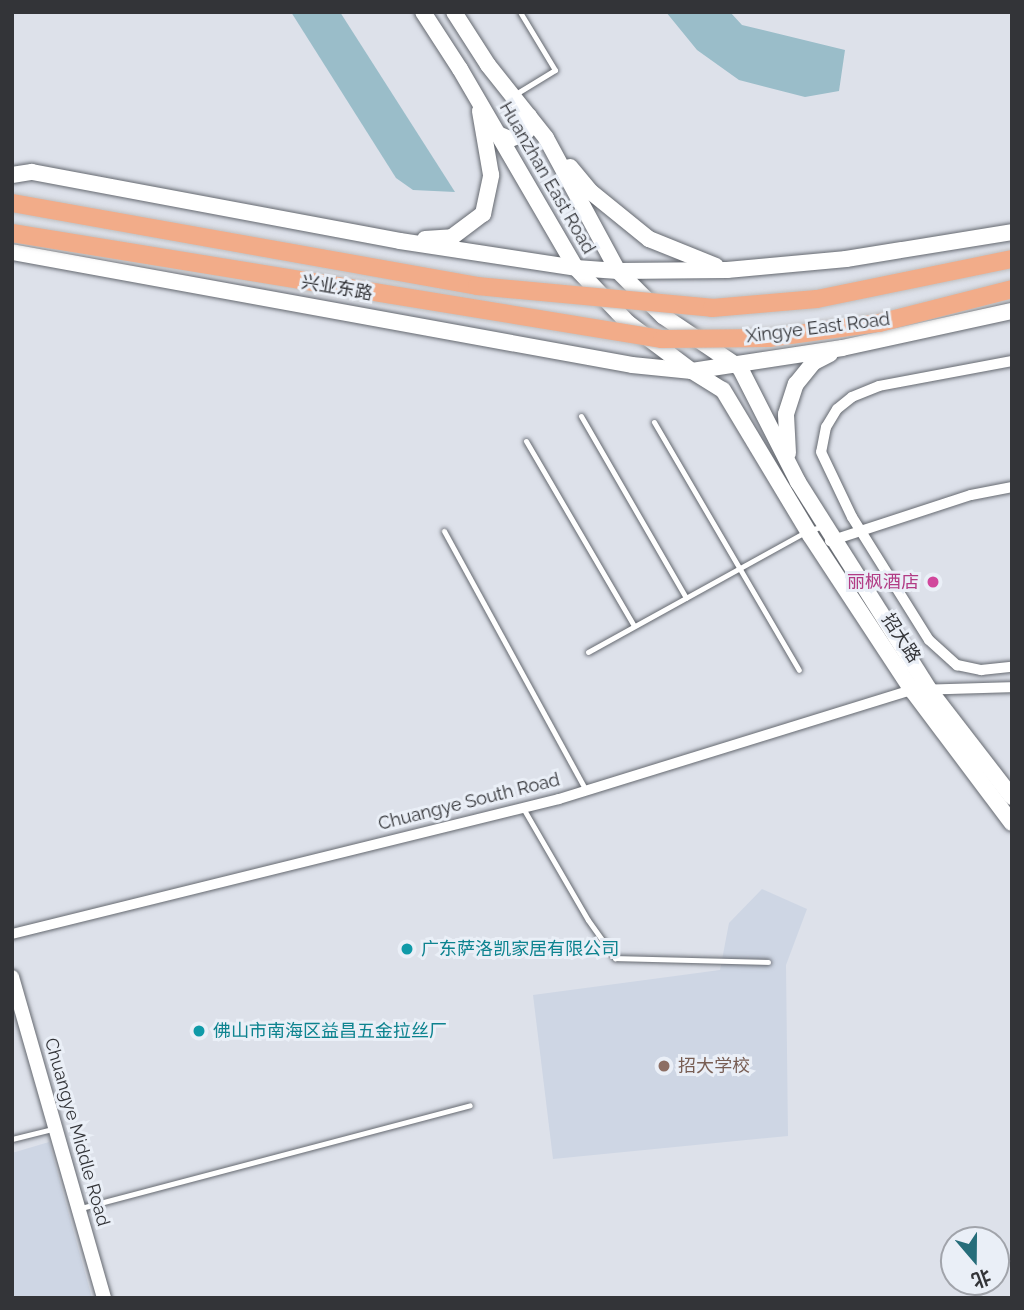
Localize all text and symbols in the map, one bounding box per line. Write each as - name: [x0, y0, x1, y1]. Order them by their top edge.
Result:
- street label: Huanzhan East Road: [495, 98, 599, 258]
- street label: 兴业东路: [300, 271, 374, 305]
- street label: Xingye East Road: [745, 308, 891, 348]
- place label: 丽枫酒店: [847, 571, 919, 593]
- marker: 丽枫酒店: [925, 574, 941, 590]
- street label: 招大路: [877, 609, 925, 667]
- street label: Chuangye South Road: [376, 769, 562, 835]
- place label: 广东萨洛凯家居有限公司: [421, 938, 619, 960]
- marker: 广东萨洛凯家居有限公司: [399, 941, 415, 957]
- place label: 佛山市南海区益昌五金拉丝厂: [213, 1020, 447, 1042]
- marker: 佛山市南海区益昌五金拉丝厂: [191, 1023, 207, 1039]
- street label: Chuangye Middle Road: [40, 1035, 114, 1229]
- place label: 招大学校: [678, 1055, 750, 1077]
- marker: 招大学校: [656, 1058, 672, 1074]
- north arrow: [940, 1226, 1010, 1296]
- text: 北: [969, 1265, 994, 1292]

